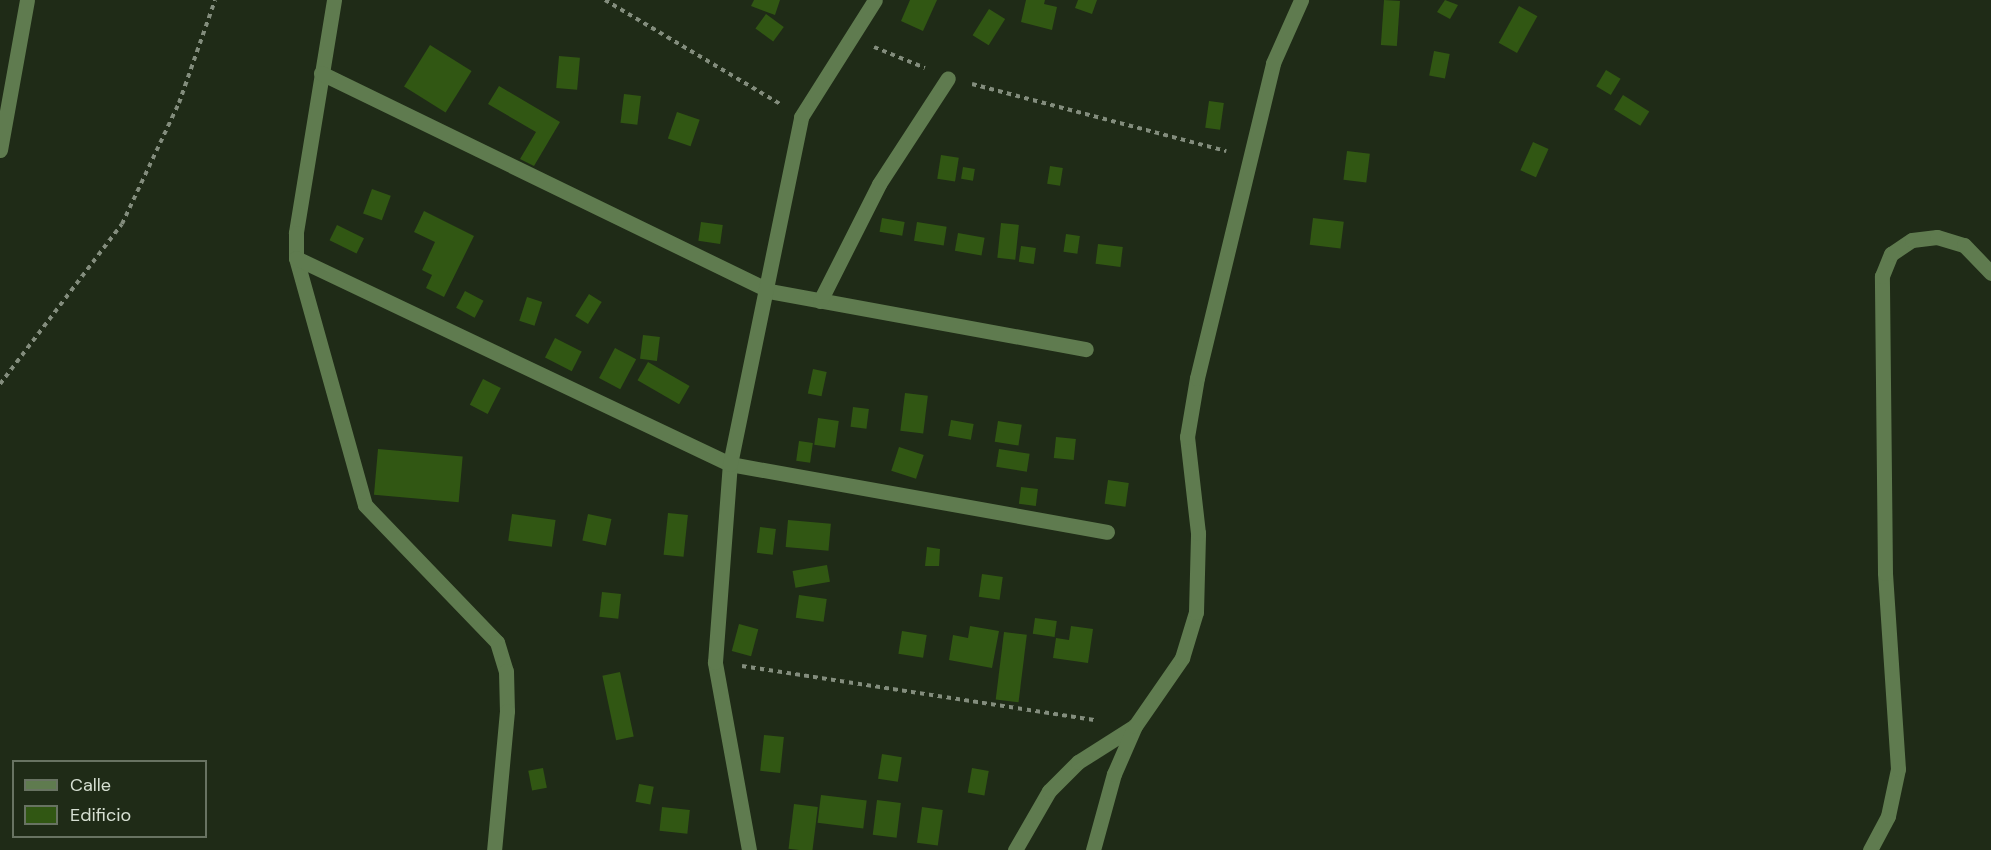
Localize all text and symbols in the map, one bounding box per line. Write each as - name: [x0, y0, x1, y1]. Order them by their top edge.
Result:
- legend: [12, 760, 207, 838]
- text: Calle: [70, 773, 111, 797]
- text: Edificio: [70, 803, 131, 827]

